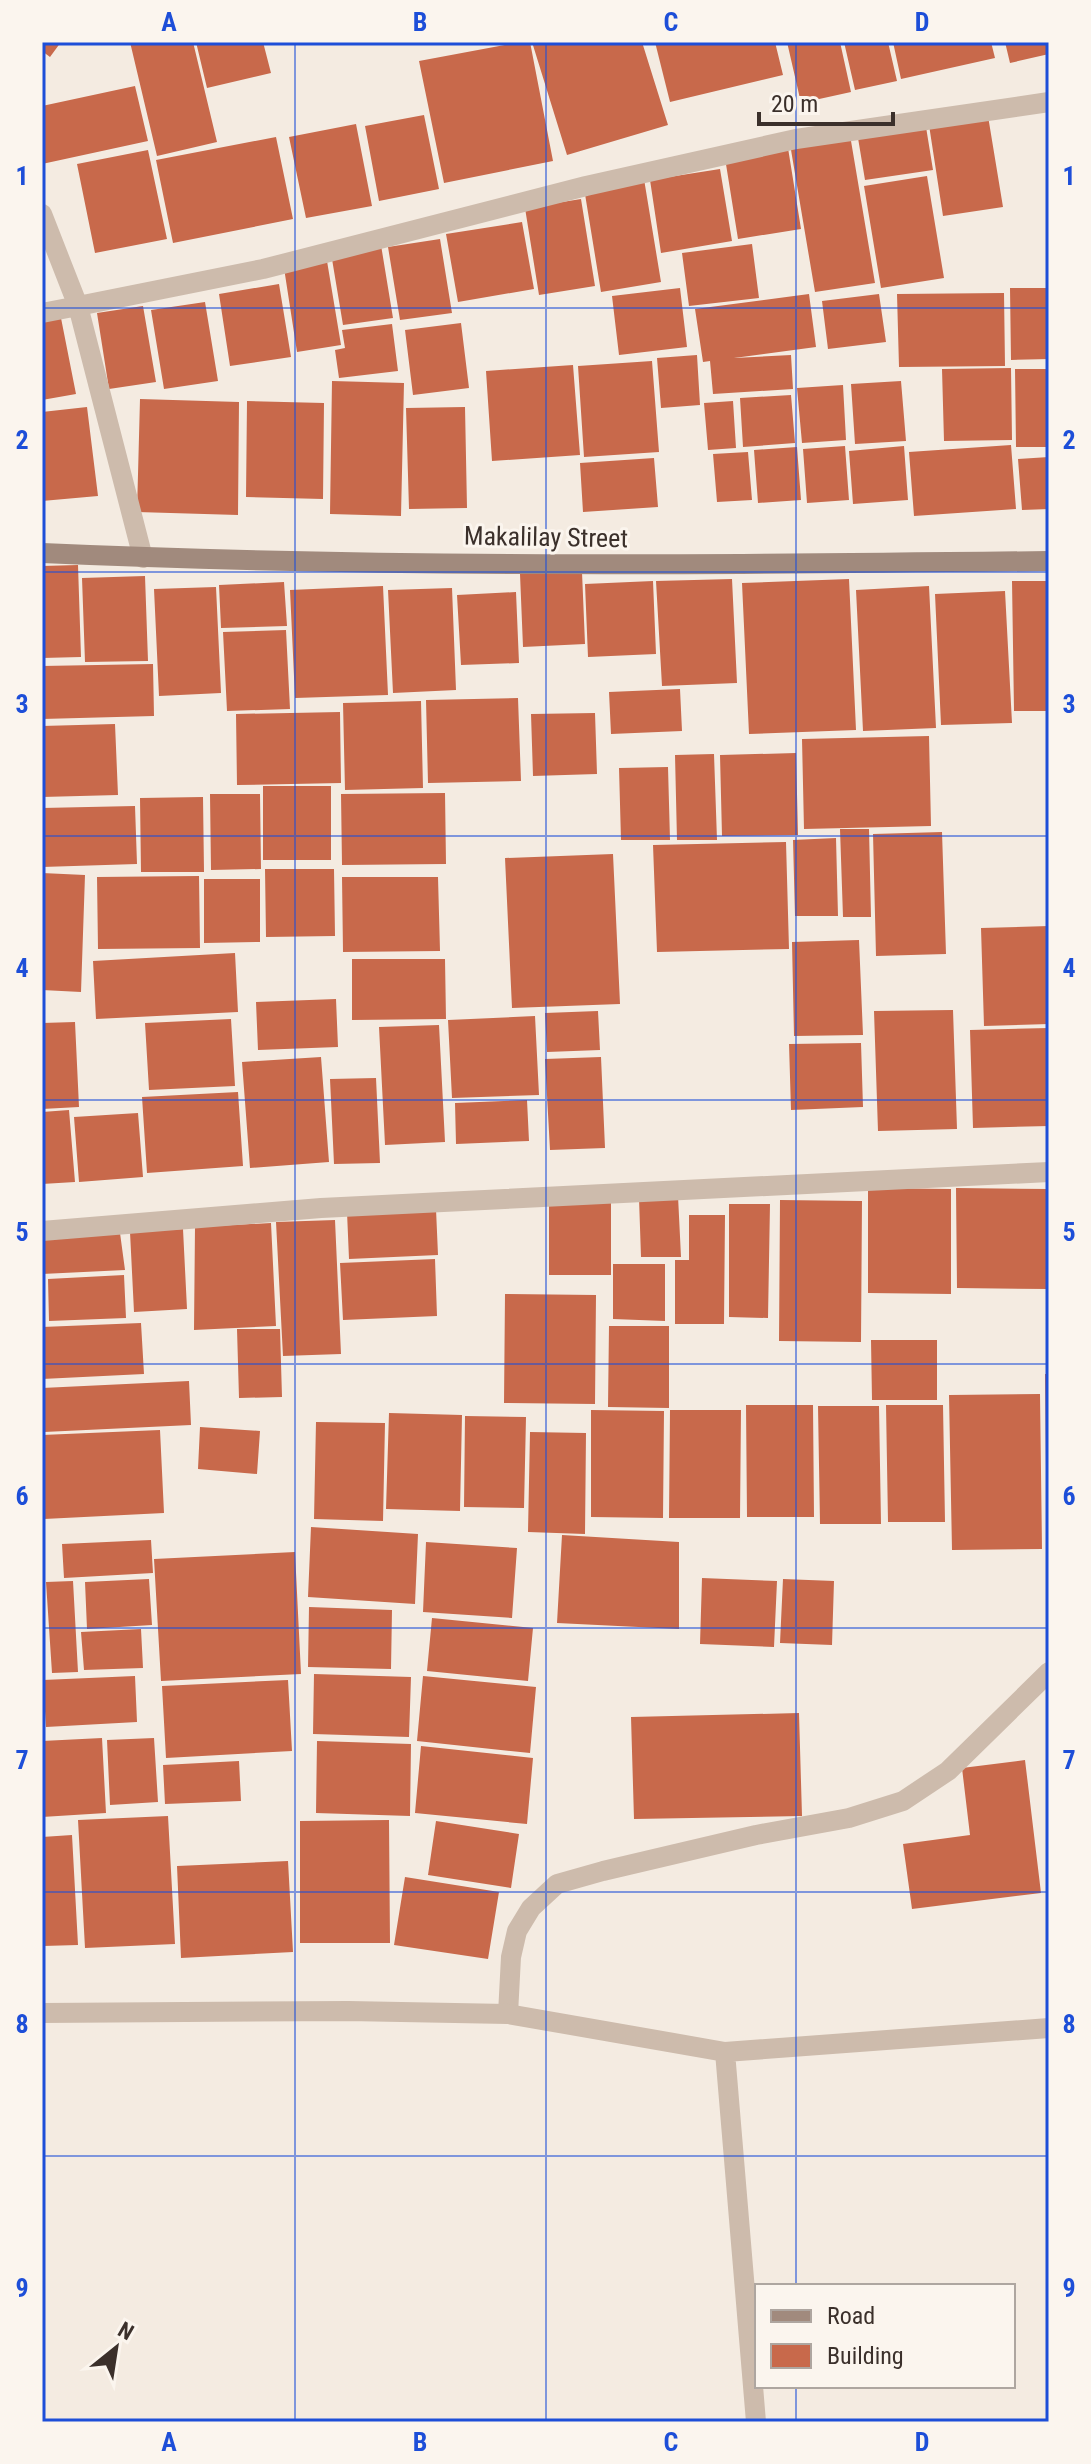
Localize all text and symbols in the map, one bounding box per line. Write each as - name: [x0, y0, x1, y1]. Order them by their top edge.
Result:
- text: A: [161, 7, 177, 37]
- text: B: [413, 7, 427, 37]
- text: C: [664, 7, 679, 37]
- text: D: [915, 7, 929, 37]
- scale bar: [759, 76, 893, 126]
- text: 20 m: [771, 90, 818, 118]
- text: 1: [15, 161, 29, 191]
- text: 1: [1062, 161, 1076, 191]
- text: 2: [15, 425, 29, 455]
- text: 2: [1062, 425, 1076, 455]
- street label: Makalilay Street: [464, 521, 628, 553]
- text: 3: [15, 689, 29, 719]
- text: 3: [1062, 689, 1076, 719]
- text: 4: [15, 953, 29, 983]
- text: 4: [1062, 953, 1076, 983]
- text: 5: [15, 1217, 29, 1247]
- text: 5: [1062, 1217, 1076, 1247]
- text: 6: [15, 1481, 29, 1511]
- text: 6: [1062, 1481, 1076, 1511]
- text: 7: [15, 1745, 29, 1775]
- text: 7: [1062, 1745, 1076, 1775]
- text: 8: [15, 2009, 29, 2039]
- text: 8: [1062, 2009, 1076, 2039]
- text: 9: [15, 2273, 29, 2303]
- text: 9: [1062, 2273, 1076, 2303]
- legend: [755, 2284, 1015, 2388]
- text: Road: [827, 2302, 875, 2330]
- north arrow: [76, 2308, 156, 2388]
- text: N: [114, 2317, 138, 2345]
- text: Building: [827, 2342, 904, 2370]
- text: A: [161, 2427, 177, 2457]
- text: B: [413, 2427, 427, 2457]
- text: C: [664, 2427, 679, 2457]
- text: D: [915, 2427, 929, 2457]

